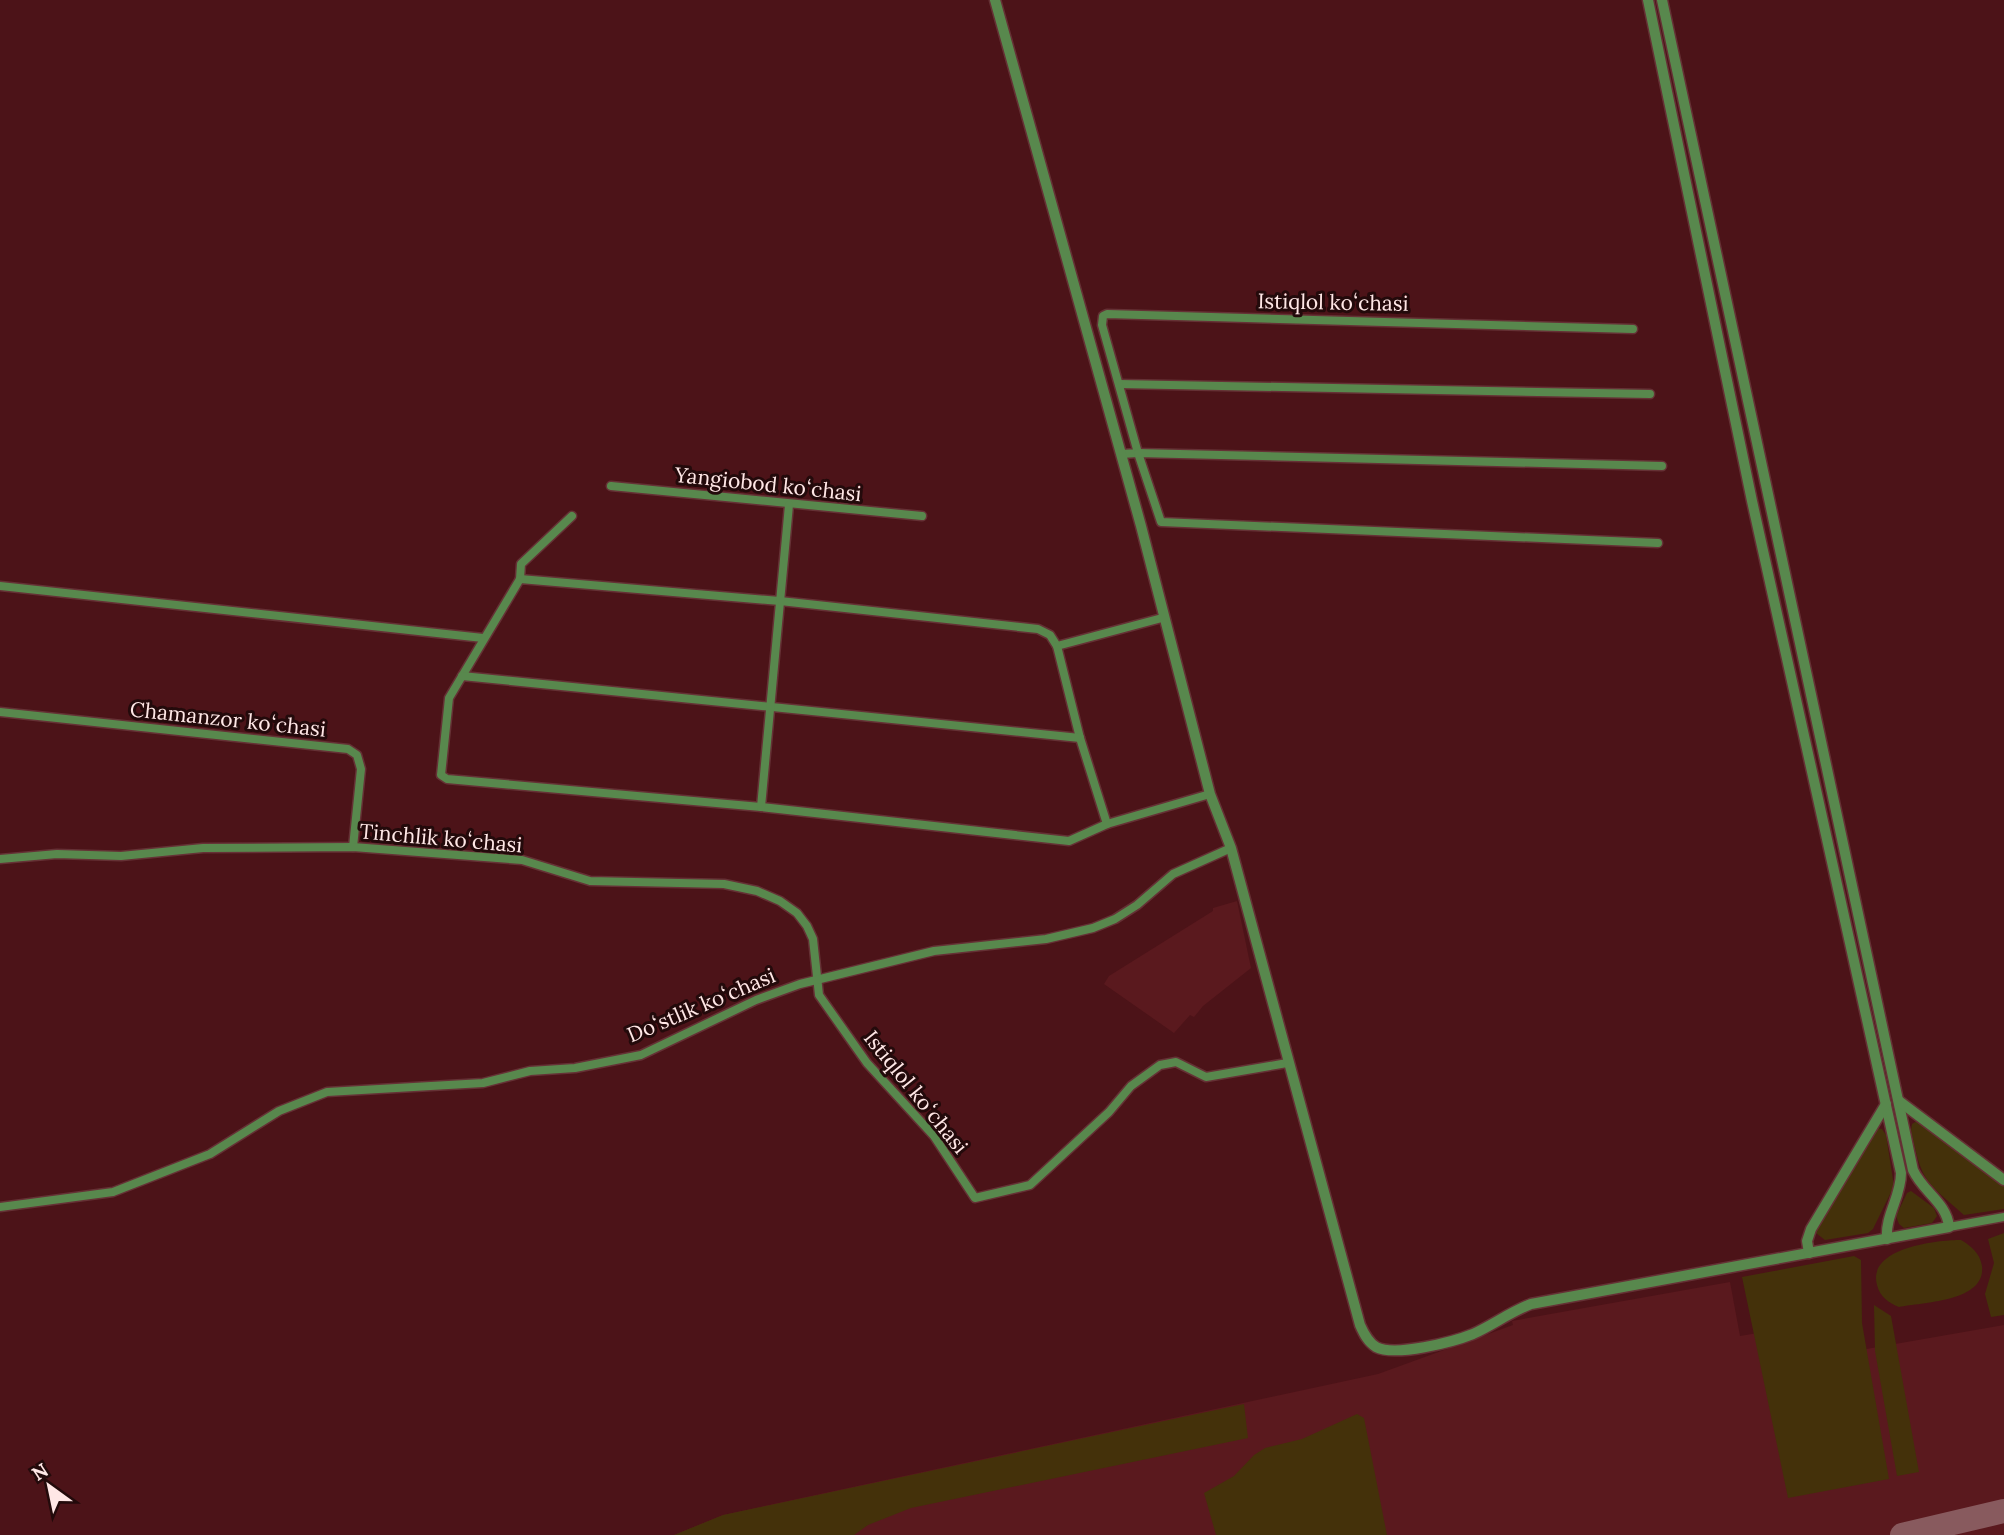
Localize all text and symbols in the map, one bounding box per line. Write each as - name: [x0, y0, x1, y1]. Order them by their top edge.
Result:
- street label: Istiqlol koʻchasi: [1257, 287, 1409, 317]
- street label: Yangiobod koʻchasi: [672, 461, 863, 507]
- street label: Chamanzor koʻchasi: [129, 695, 327, 743]
- street label: Tinchlik koʻchasi: [359, 817, 524, 859]
- street label: Doʻstlik koʻchasi: [623, 962, 779, 1048]
- street label: Istiqlol koʻchasi: [858, 1025, 974, 1159]
- north arrow: [14, 1451, 84, 1521]
- text: N: [27, 1458, 53, 1486]

